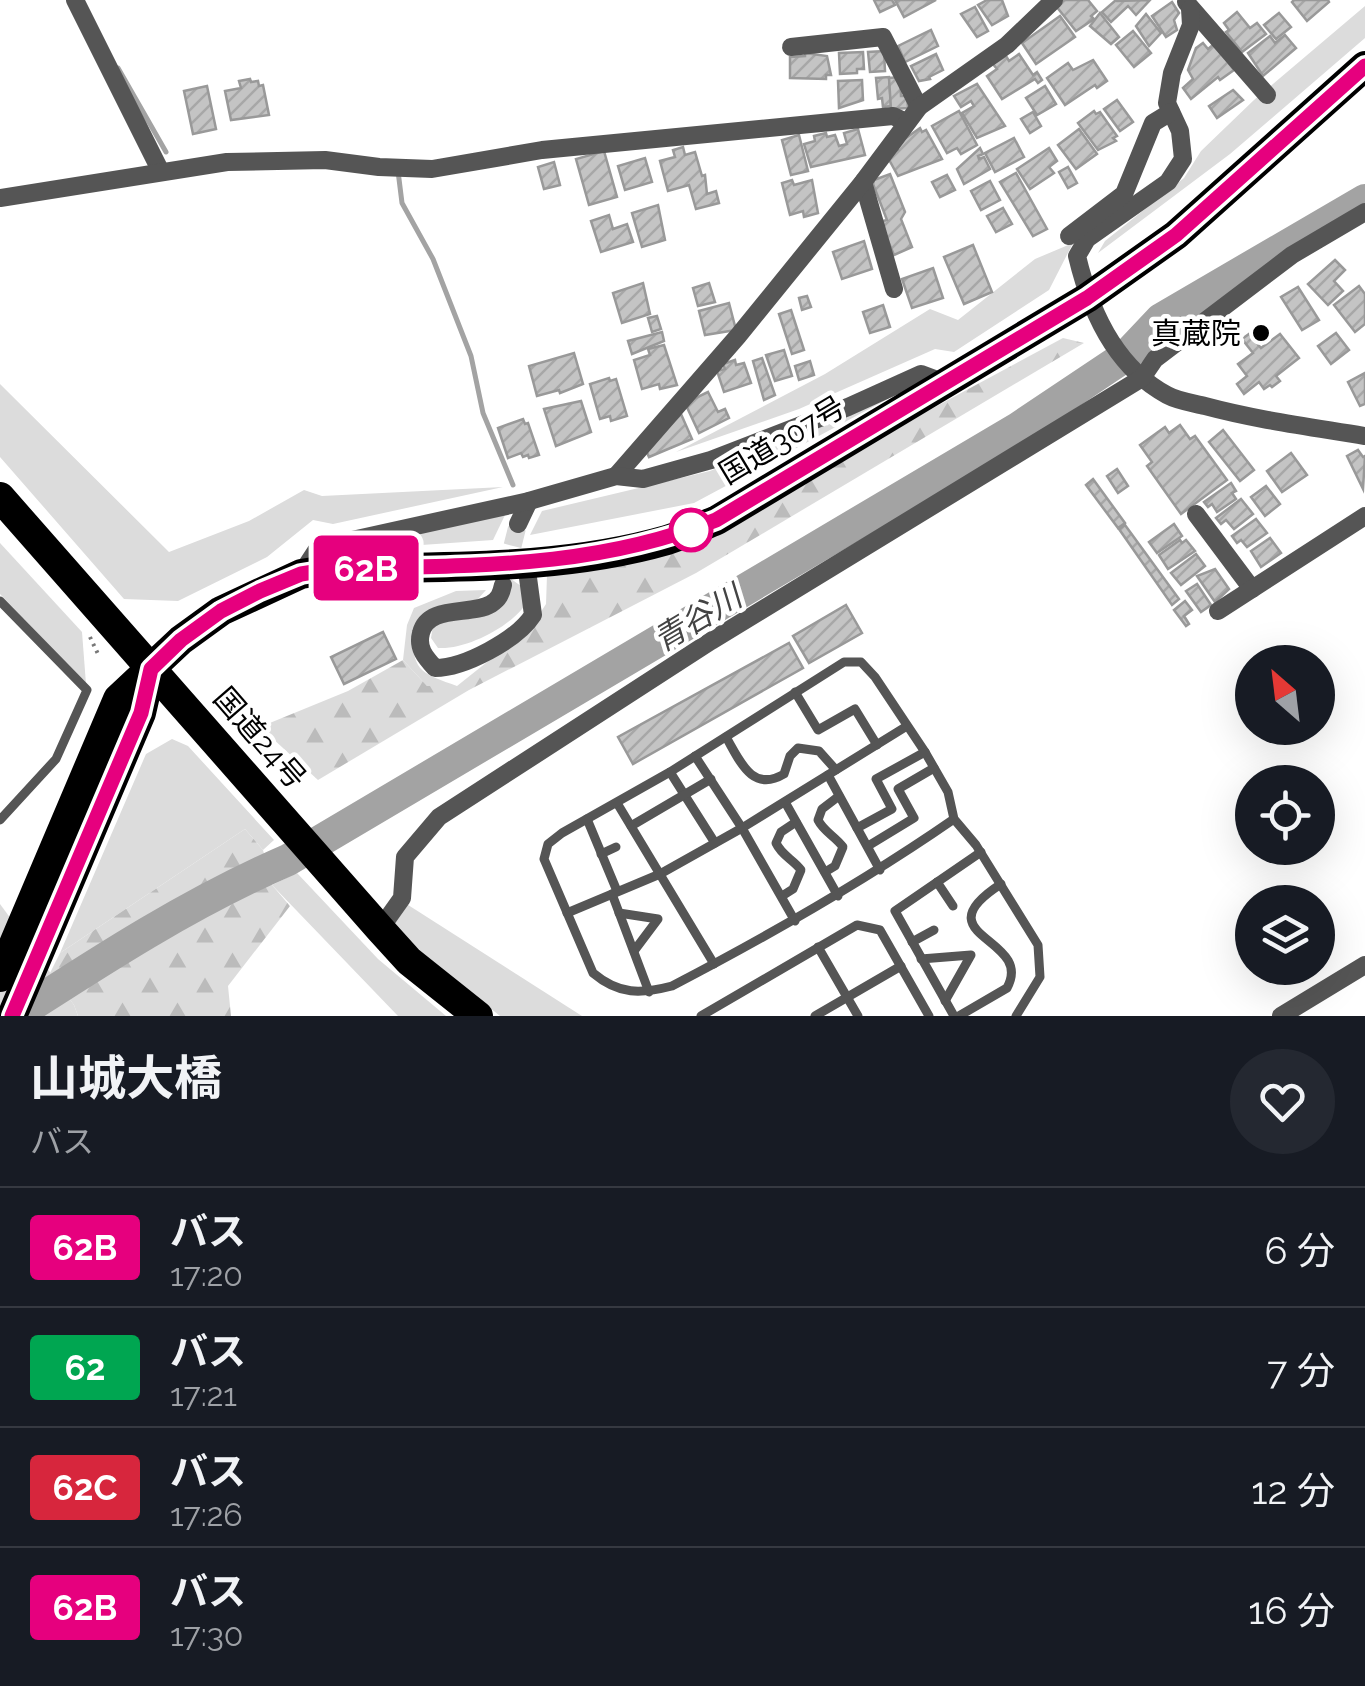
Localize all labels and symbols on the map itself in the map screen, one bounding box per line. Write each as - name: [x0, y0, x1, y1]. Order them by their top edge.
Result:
- place label: 真蔵院: [1151, 316, 1241, 351]
- marker: 真蔵院: [1250, 322, 1272, 344]
- street label: 国道307号: [713, 389, 851, 491]
- unlabelled marker: [670, 509, 712, 551]
- line badge: 62B: [308, 536, 424, 600]
- water label: 青谷川: [646, 576, 750, 659]
- north arrow: [1235, 645, 1335, 745]
- street label: 国道24号: [207, 680, 313, 796]

